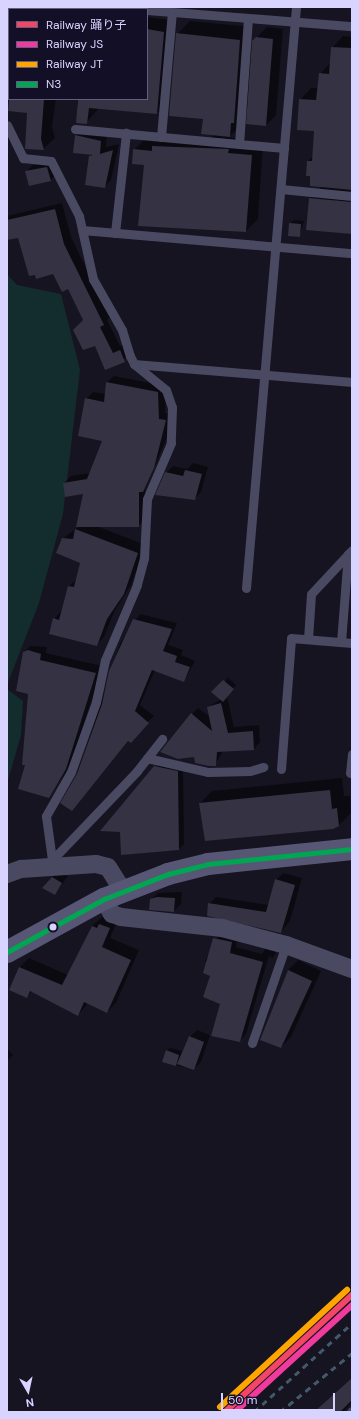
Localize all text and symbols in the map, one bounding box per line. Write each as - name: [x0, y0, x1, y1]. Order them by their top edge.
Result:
- legend: [8, 8, 148, 100]
- text: Railway 踊り子: [46, 17, 126, 33]
- text: Railway JS: [46, 36, 103, 52]
- text: Railway JT: [46, 56, 103, 72]
- text: N3: [46, 76, 61, 92]
- unlabelled marker: [48, 922, 58, 932]
- north arrow: [8, 1371, 48, 1411]
- scale bar: [223, 1385, 337, 1411]
- text: 50 m: [228, 1392, 257, 1408]
- text: N: [25, 1395, 35, 1410]

